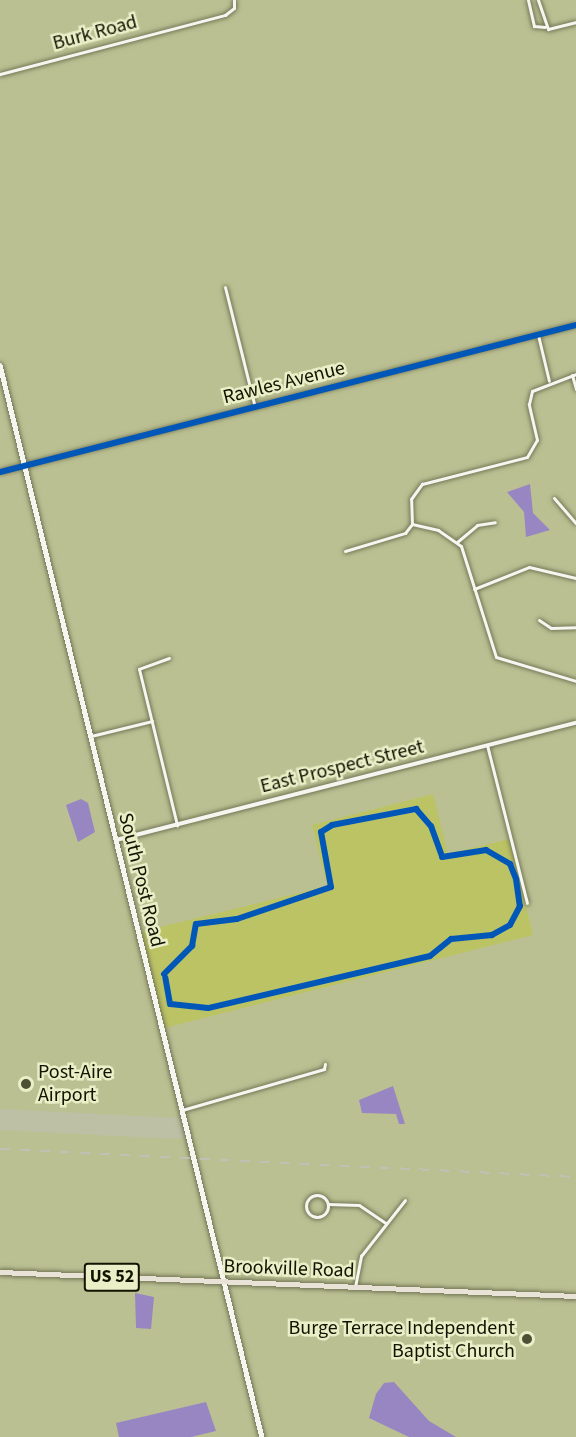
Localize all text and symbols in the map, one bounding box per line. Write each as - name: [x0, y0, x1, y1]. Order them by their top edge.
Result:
- street label: Burk Road: [50, 10, 140, 56]
- street label: Rawles Avenue: [221, 356, 347, 410]
- street label: East Prospect Street: [258, 735, 426, 799]
- street label: South Post Road: [113, 810, 169, 950]
- place label: Post-Aire Airport: [38, 1060, 113, 1107]
- marker: Post-Aire Airport: [19, 1077, 33, 1091]
- street label: Brookville Road: [223, 1255, 355, 1283]
- road number: US 52: [84, 1262, 140, 1292]
- place label: Burge Terrace Independent Baptist Church: [289, 1316, 515, 1363]
- marker: Burge Terrace Independent Baptist Church: [520, 1332, 534, 1346]

